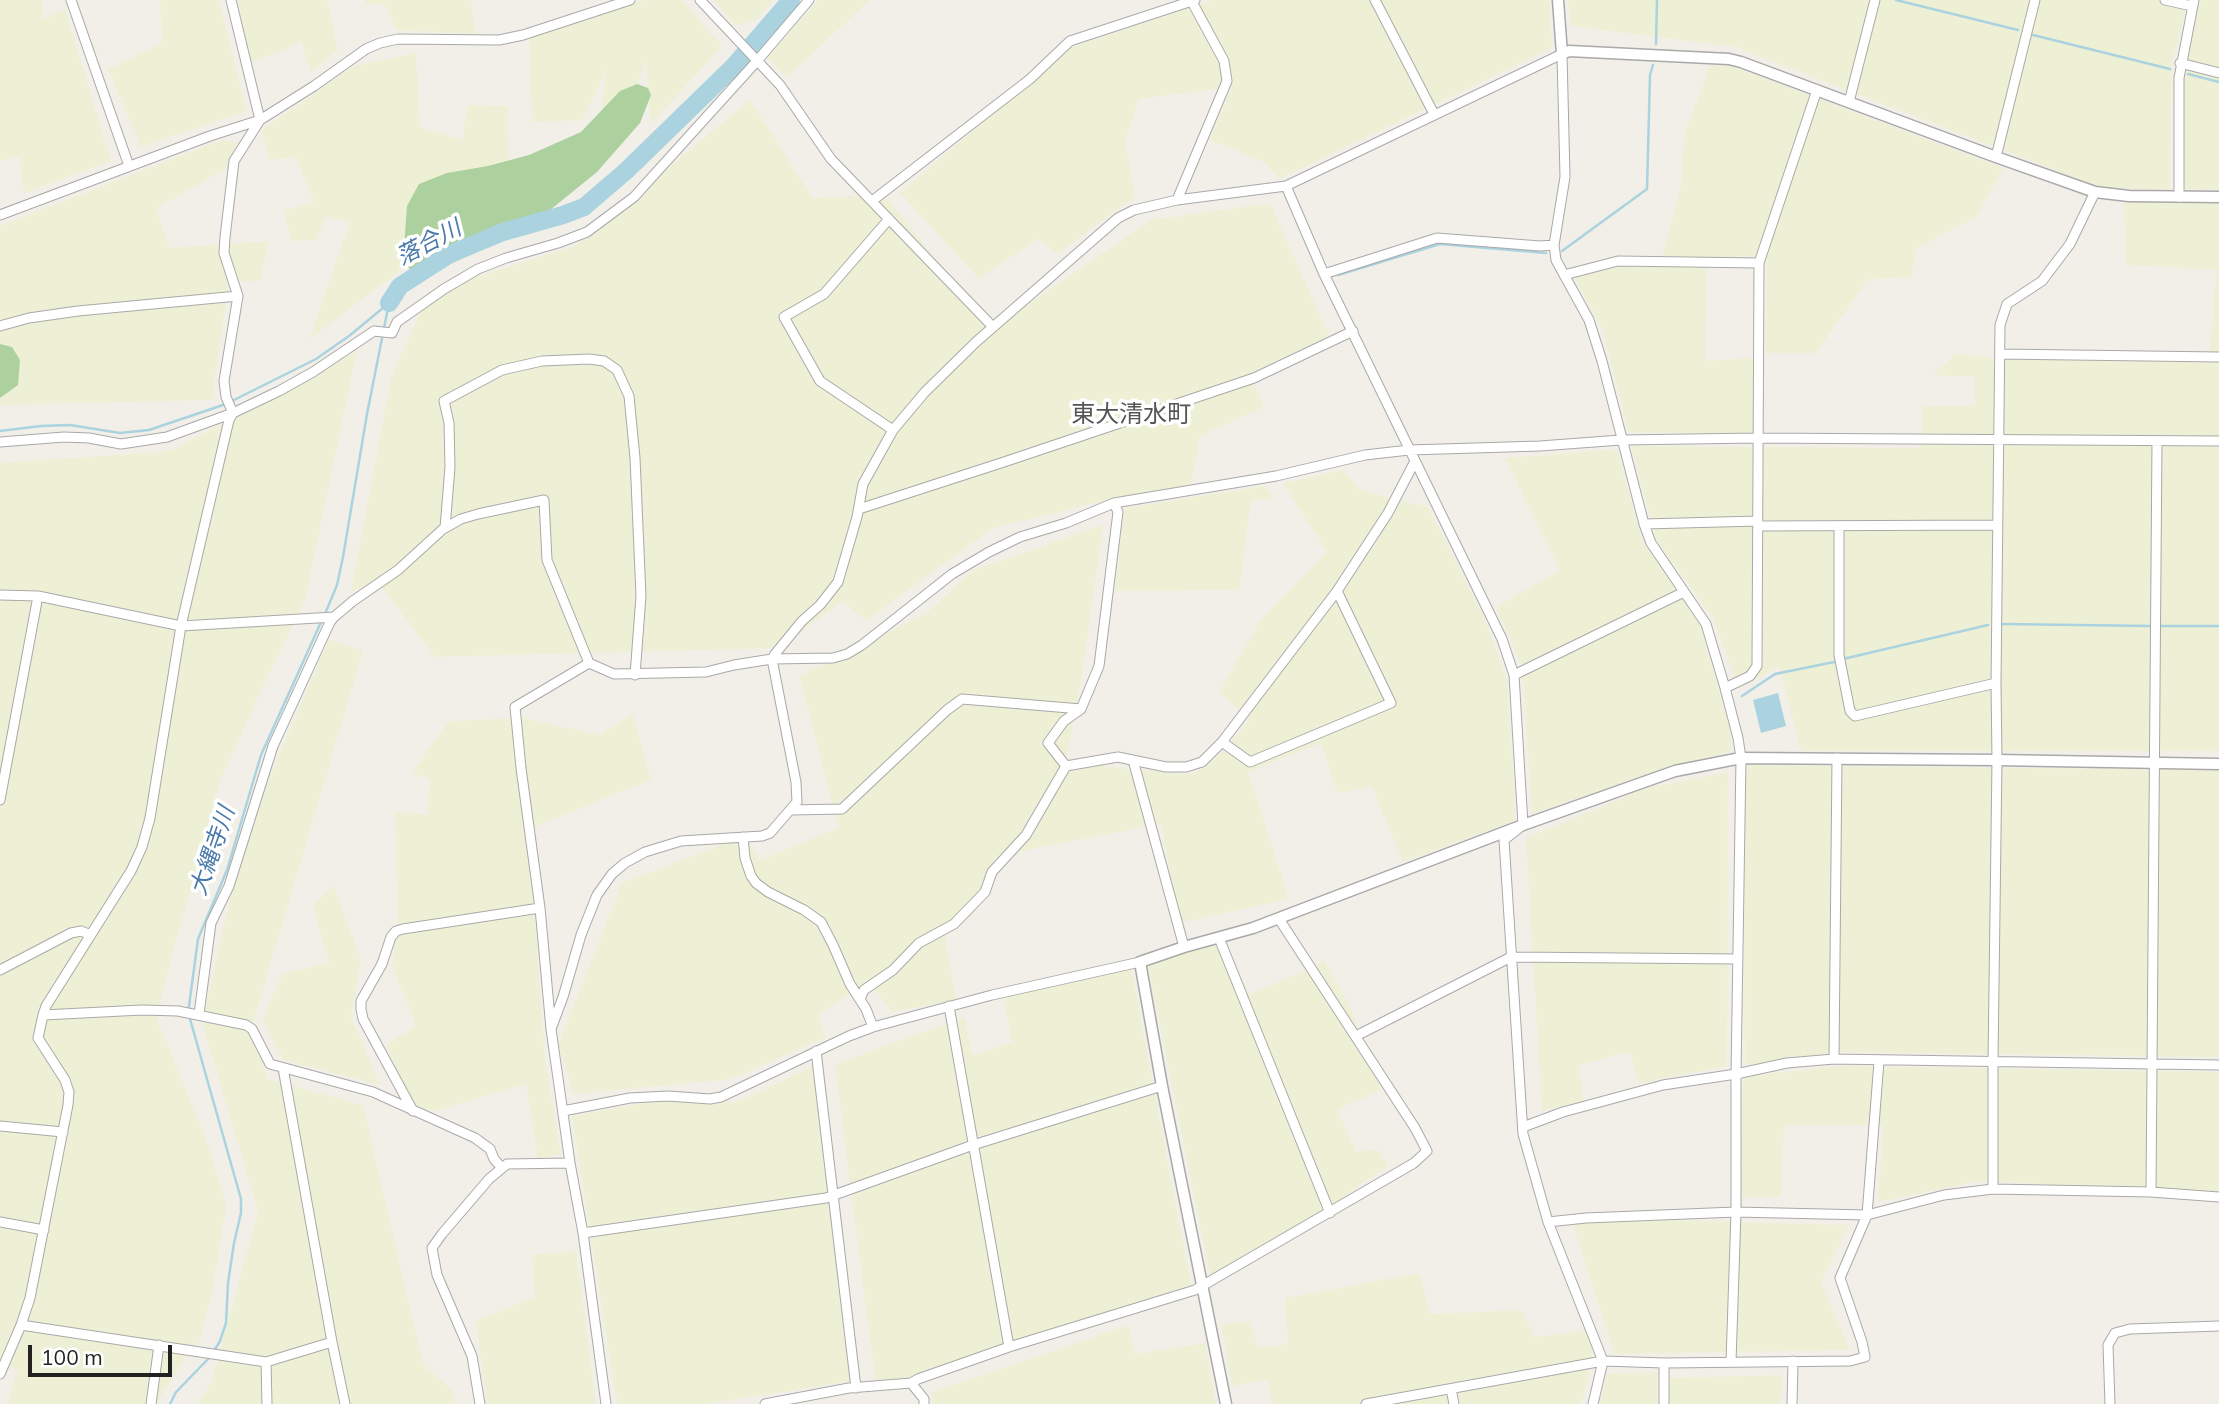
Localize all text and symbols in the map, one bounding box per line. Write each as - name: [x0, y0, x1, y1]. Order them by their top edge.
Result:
- water label: 落合川: [392, 215, 466, 271]
- district label: 東大清水町: [1071, 401, 1191, 429]
- water label: 大縄寺川: [185, 803, 241, 899]
- scale bar: [32, 1330, 175, 1374]
- text: 100 m: [41, 1344, 103, 1370]

